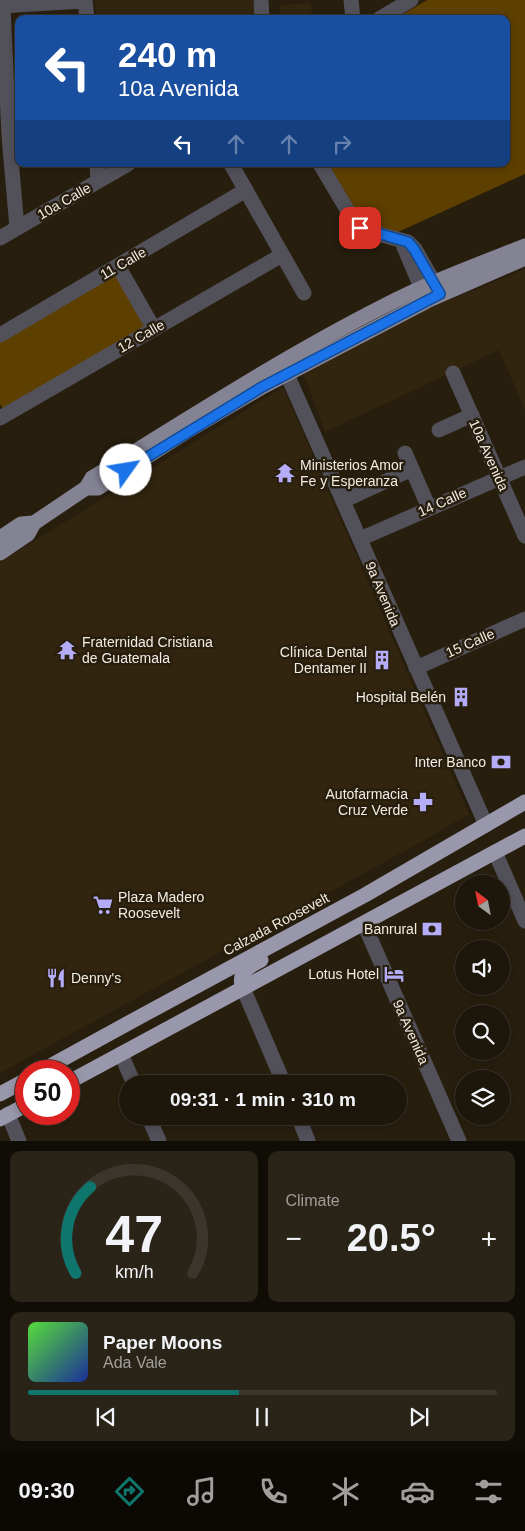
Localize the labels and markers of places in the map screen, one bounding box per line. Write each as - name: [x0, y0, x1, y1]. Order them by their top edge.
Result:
- pin: [339, 207, 381, 249]
- place label: Ministerios Amor Fe y Esperanza: [300, 457, 404, 489]
- temple icon: Ministerios Amor Fe y Esperanza: [274, 462, 296, 484]
- place label: Fraternidad Cristiana de Guatemala: [82, 634, 213, 666]
- temple icon: Fraternidad Cristiana de Guatemala: [56, 639, 78, 661]
- place label: Clínica Dental Dentamer II: [280, 644, 367, 676]
- building icon: Clínica Dental Dentamer II: [371, 649, 393, 671]
- building icon: Hospital Belén: [450, 686, 472, 708]
- place label: Hospital Belén: [356, 689, 446, 705]
- bank icon: Inter Banco: [490, 751, 512, 773]
- place label: Inter Banco: [414, 754, 486, 770]
- place label: Autofarmacia Cruz Verde: [326, 786, 408, 818]
- pharmacy icon: Autofarmacia Cruz Verde: [412, 791, 434, 813]
- place label: Plaza Madero Roosevelt: [118, 889, 205, 921]
- supermarket icon: Plaza Madero Roosevelt: [92, 894, 114, 916]
- bank icon: Banrural: [421, 918, 443, 940]
- place label: Banrural: [364, 921, 417, 937]
- hotel icon: Lotus Hotel: [383, 963, 405, 985]
- place label: Lotus Hotel: [308, 966, 379, 982]
- restaurant icon: Denny's: [45, 967, 67, 989]
- place label: Denny's: [71, 970, 121, 986]

